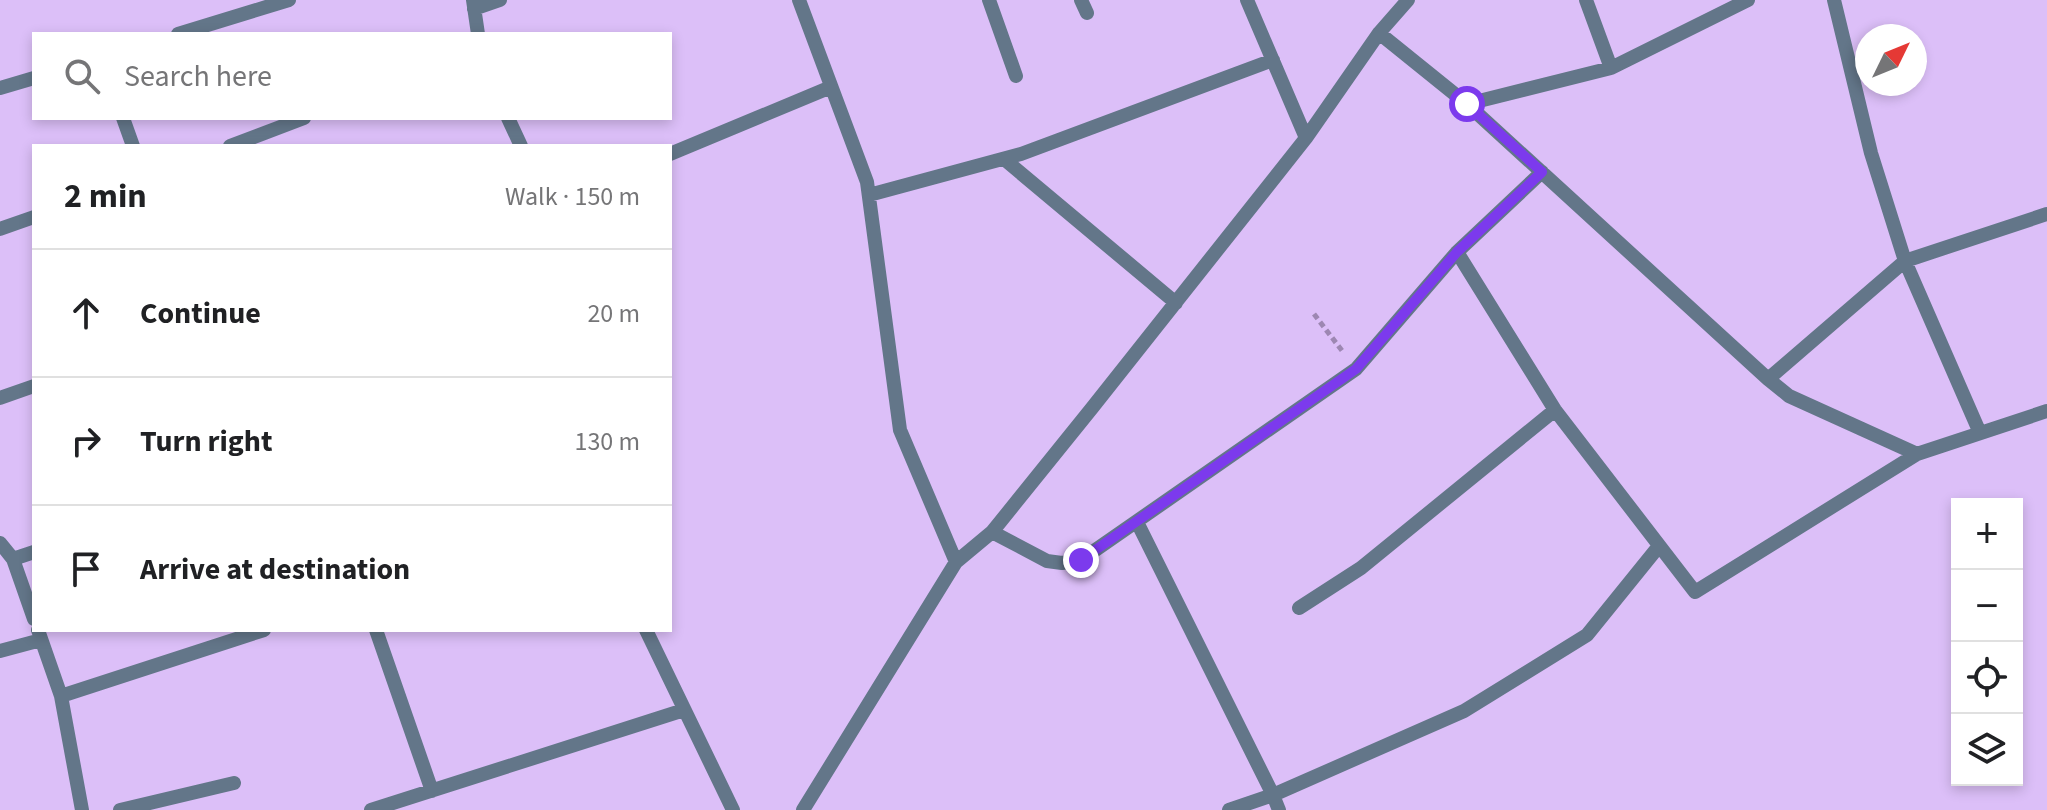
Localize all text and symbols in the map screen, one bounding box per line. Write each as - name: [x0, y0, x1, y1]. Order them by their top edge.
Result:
- north arrow: [1855, 24, 1927, 96]
- search box: [32, 32, 672, 120]
- icon: search: [60, 54, 104, 98]
- text: Search here: [124, 55, 272, 98]
- route start: [1449, 86, 1485, 122]
- text: 2 min: [64, 172, 147, 221]
- text: Walk · 150 m: [505, 178, 640, 215]
- icon: ahead: [64, 291, 108, 335]
- text: Continue: [140, 292, 261, 335]
- text: 20 m: [587, 295, 640, 332]
- icon: right: [64, 419, 108, 463]
- text: Turn right: [140, 420, 272, 463]
- text: 130 m: [574, 423, 640, 460]
- map controls: [1951, 498, 2023, 786]
- button: +: [1951, 498, 2023, 570]
- route end: [1063, 542, 1099, 578]
- icon: arrive: [64, 547, 108, 591]
- text: Arrive at destination: [140, 548, 410, 591]
- button: −: [1951, 570, 2023, 642]
- button: locate: [1951, 642, 2023, 714]
- button: layers: [1951, 714, 2023, 786]

